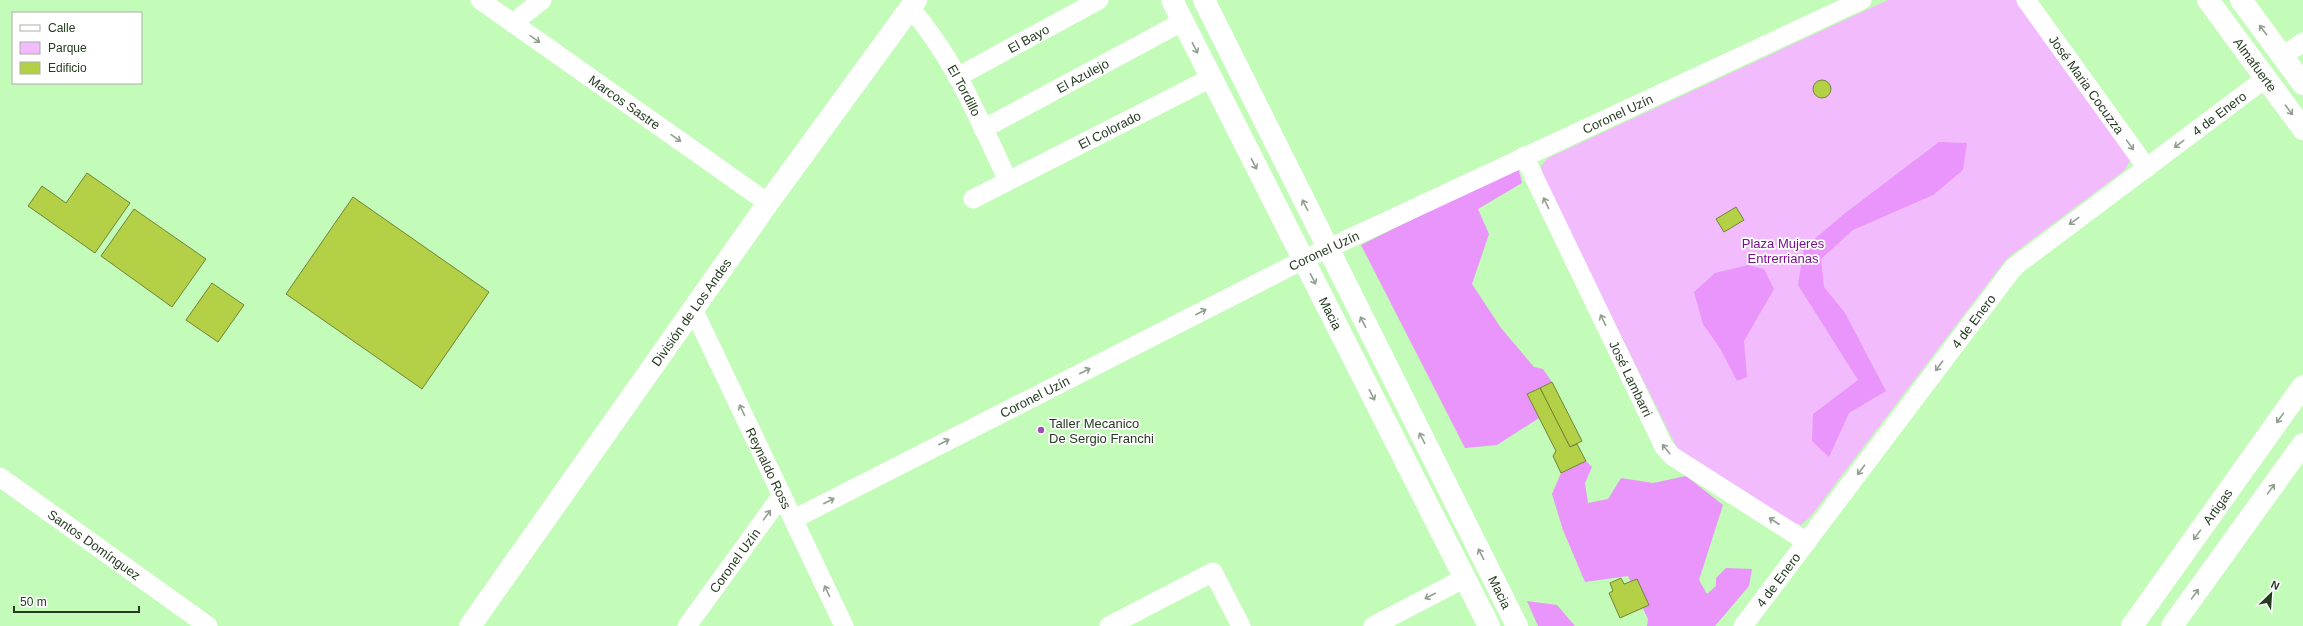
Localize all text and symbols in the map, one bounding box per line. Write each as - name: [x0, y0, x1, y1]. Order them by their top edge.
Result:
- legend: [12, 12, 142, 84]
- text: Calle: [48, 21, 76, 35]
- street label: El Bayo: [1005, 21, 1051, 56]
- one-way arrow: [2259, 24, 2268, 35]
- street label: José Maria Cocuzza: [2046, 32, 2128, 137]
- one-way arrow: [529, 35, 540, 43]
- street label: Almafuerte: [2231, 35, 2280, 94]
- text: Parque: [48, 41, 87, 55]
- one-way arrow: [1192, 41, 1200, 53]
- street label: El Azulejo: [1054, 55, 1111, 96]
- text: Edificio: [48, 61, 87, 75]
- street label: El Tordillo: [945, 62, 984, 118]
- street label: Marcos Sastre: [586, 72, 663, 132]
- street label: 4 de Enero: [2189, 88, 2249, 138]
- street label: Coronel Uzín: [1580, 91, 1655, 137]
- one-way arrow: [2285, 104, 2293, 115]
- street label: El Colorado: [1076, 108, 1143, 152]
- one-way arrow: [670, 134, 681, 142]
- one-way arrow: [2126, 140, 2134, 151]
- one-way arrow: [2173, 140, 2184, 148]
- one-way arrow: [1251, 157, 1259, 169]
- one-way arrow: [1542, 197, 1549, 209]
- one-way arrow: [1301, 200, 1308, 212]
- one-way arrow: [2069, 217, 2080, 226]
- street label: Coronel Uzín: [1286, 228, 1361, 274]
- park label: Plaza Mujeres Entrerrianas: [1742, 236, 1825, 266]
- street label: División de Los Andes: [648, 255, 734, 369]
- one-way arrow: [1310, 273, 1317, 285]
- street label: 4 de Enero: [1948, 291, 1998, 351]
- street label: Macia: [1316, 294, 1345, 333]
- one-way arrow: [1195, 308, 1207, 315]
- one-way arrow: [1599, 314, 1606, 326]
- one-way arrow: [1359, 316, 1367, 328]
- street label: José Lambarri: [1606, 338, 1656, 419]
- one-way arrow: [1934, 360, 1943, 371]
- one-way arrow: [1079, 366, 1091, 374]
- street label: Coronel Uzín: [997, 373, 1072, 420]
- one-way arrow: [1369, 389, 1376, 401]
- one-way arrow: [738, 404, 745, 416]
- one-way arrow: [2276, 412, 2284, 423]
- place label: Taller Mecanico De Sergio Franchi: [1049, 416, 1154, 446]
- street label: Reynaldo Ross: [743, 425, 795, 512]
- marker: Taller Mecanico De Sergio Franchi: [1036, 425, 1046, 435]
- one-way arrow: [1418, 432, 1425, 444]
- one-way arrow: [938, 438, 950, 445]
- one-way arrow: [1662, 443, 1671, 454]
- one-way arrow: [1856, 464, 1865, 475]
- one-way arrow: [2267, 483, 2275, 494]
- street label: Artigas: [2199, 485, 2235, 527]
- one-way arrow: [822, 497, 834, 504]
- street label: Santos Domínguez: [45, 506, 144, 583]
- one-way arrow: [763, 509, 771, 520]
- one-way arrow: [1769, 517, 1780, 525]
- street label: Coronel Uzín: [706, 525, 763, 596]
- one-way arrow: [2193, 530, 2201, 541]
- one-way arrow: [1476, 548, 1484, 560]
- street label: 4 de Enero: [1753, 550, 1803, 610]
- street label: Macia: [1486, 573, 1515, 612]
- north arrow: [2251, 574, 2291, 614]
- text: N: [2269, 578, 2281, 592]
- one-way arrow: [823, 585, 830, 597]
- scale bar: [14, 588, 139, 614]
- one-way arrow: [2191, 589, 2199, 600]
- one-way arrow: [1425, 593, 1437, 600]
- text: 50 m: [20, 595, 47, 609]

